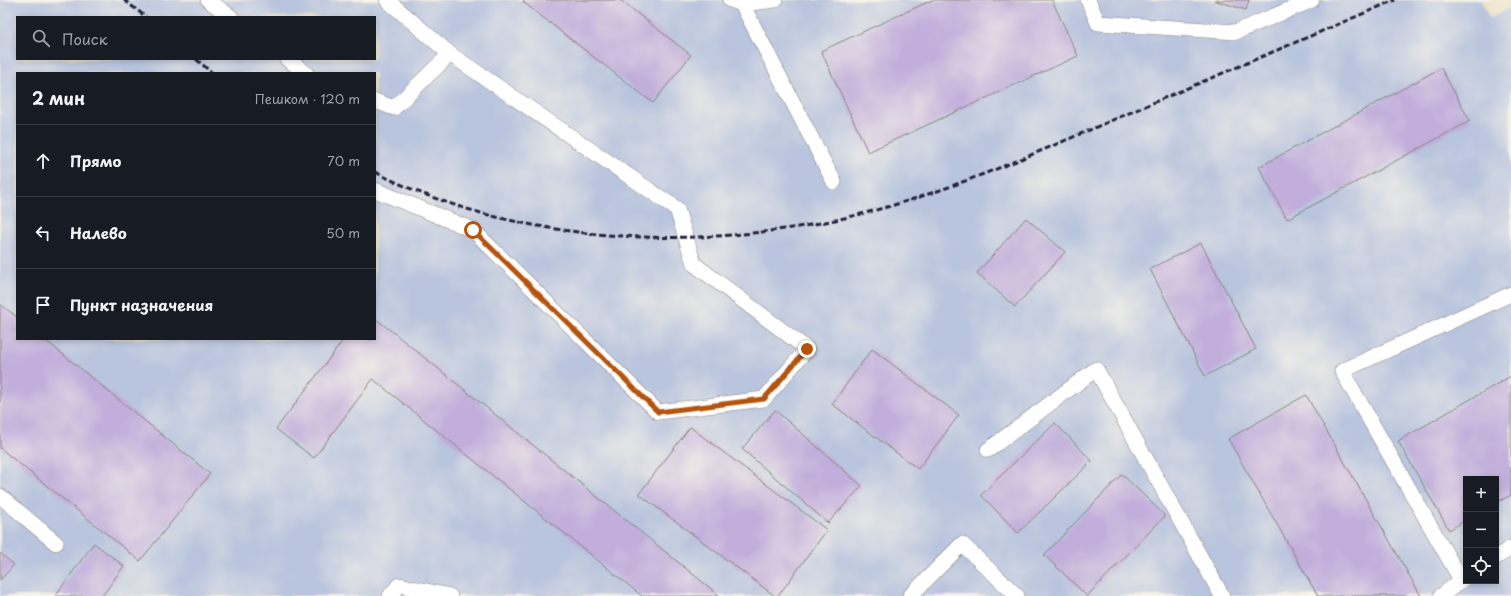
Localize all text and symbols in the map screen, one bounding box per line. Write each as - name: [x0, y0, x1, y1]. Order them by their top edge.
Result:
- search box: [16, 16, 376, 60]
- icon: search: [30, 27, 52, 49]
- text: Поиск: [62, 27, 108, 50]
- text: 2 мин: [32, 85, 85, 111]
- text: Пешком · 120 m: [255, 89, 360, 108]
- text: Прямо: [70, 149, 121, 172]
- icon: ahead: [32, 150, 54, 172]
- text: 70 m: [327, 151, 360, 170]
- text: Налево: [70, 221, 127, 244]
- route start: [464, 221, 482, 239]
- icon: left: [32, 222, 54, 244]
- text: 50 m: [326, 223, 360, 242]
- text: Пункт назначения: [70, 293, 213, 316]
- icon: arrive: [32, 294, 54, 316]
- route end: [798, 340, 816, 358]
- map controls: [1463, 476, 1499, 584]
- button: +: [1463, 476, 1499, 512]
- button: −: [1463, 512, 1499, 548]
- button: locate: [1463, 548, 1499, 584]

